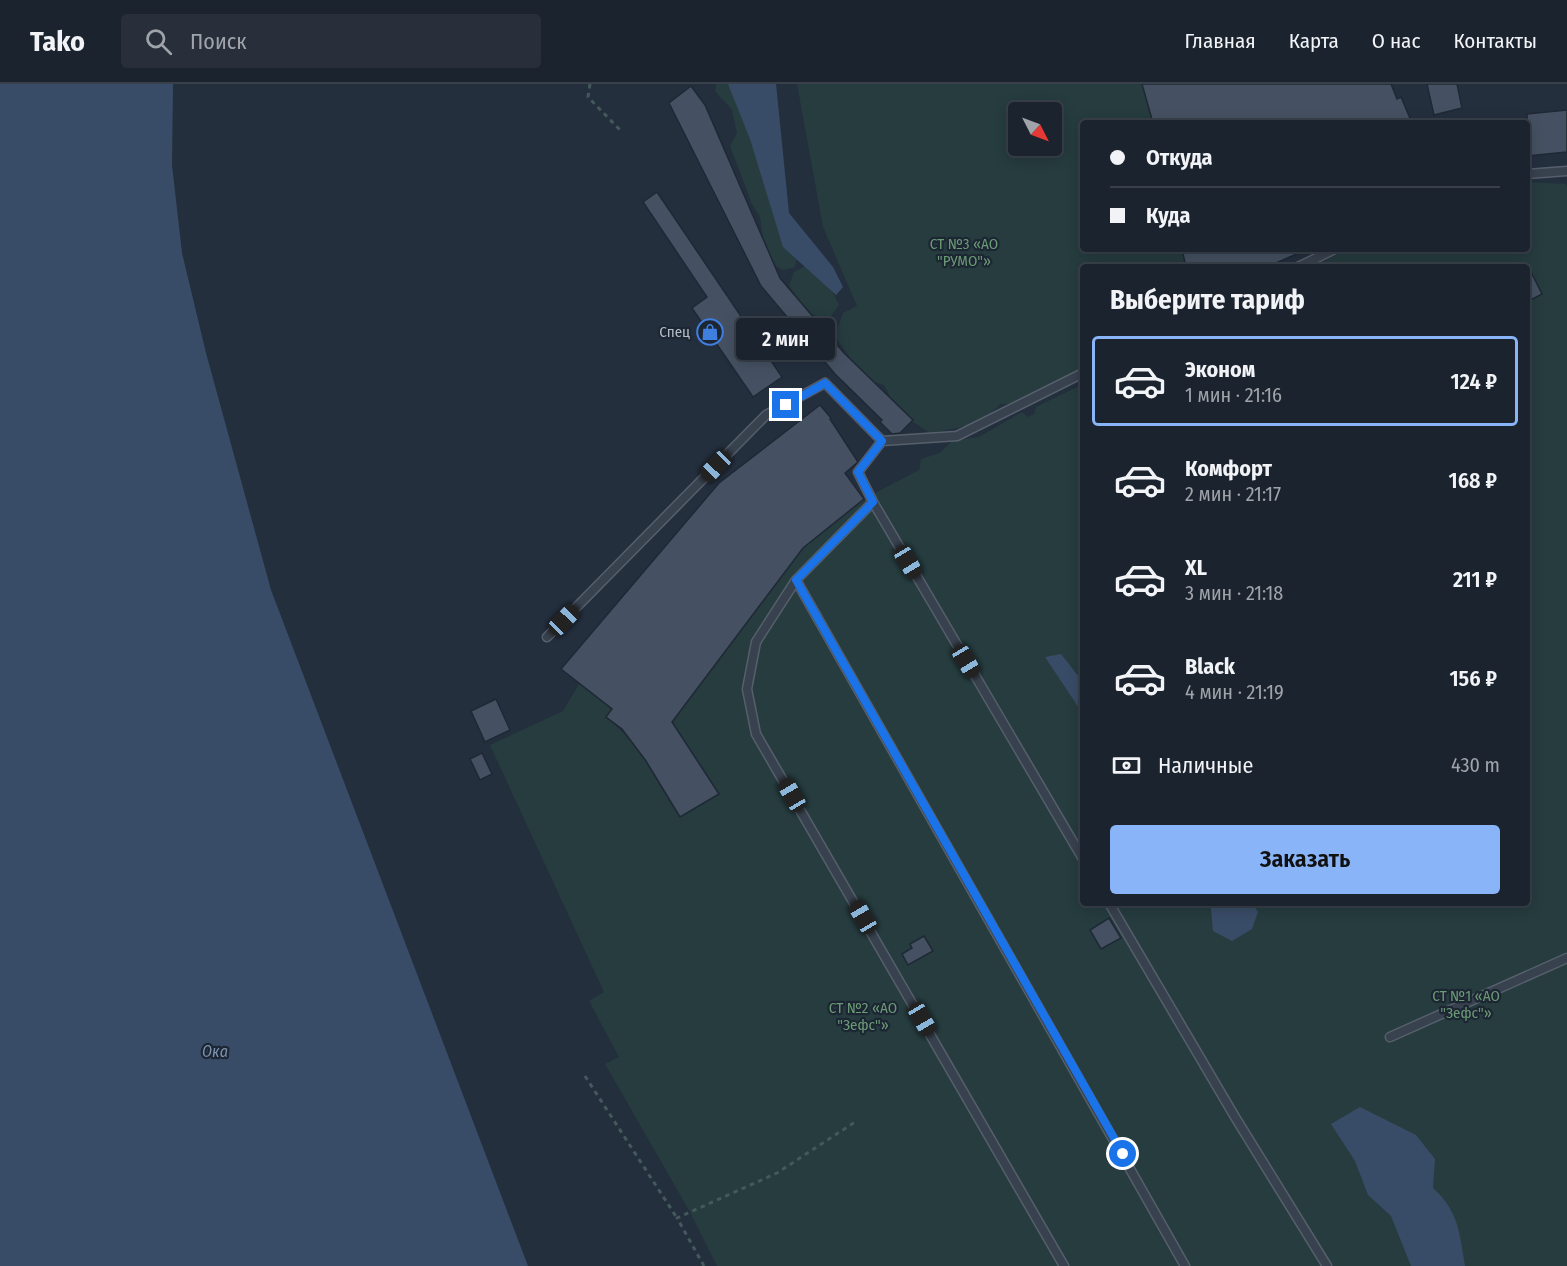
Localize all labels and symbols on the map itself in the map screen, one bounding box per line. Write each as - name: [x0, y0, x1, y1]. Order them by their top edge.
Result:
- north arrow: [1008, 102, 1062, 156]
- park label: СТ №3 «АО "РУМО"»: [930, 235, 998, 270]
- shop icon: Спец: [695, 317, 725, 347]
- callout: 2 мин: [736, 318, 836, 360]
- place label: Спец: [659, 323, 690, 341]
- route end: [772, 391, 799, 418]
- car: [697, 447, 735, 485]
- car: [891, 542, 925, 582]
- car: [545, 601, 583, 639]
- car: [949, 641, 983, 681]
- car: [775, 775, 809, 815]
- car: [846, 897, 880, 937]
- park label: СТ №1 «АО "Зефс"»: [1432, 987, 1500, 1022]
- park label: СТ №2 «АО "Зефс"»: [829, 999, 897, 1034]
- car: [905, 999, 939, 1039]
- water label: Ока: [202, 1042, 228, 1061]
- route start: [1109, 1140, 1136, 1167]

